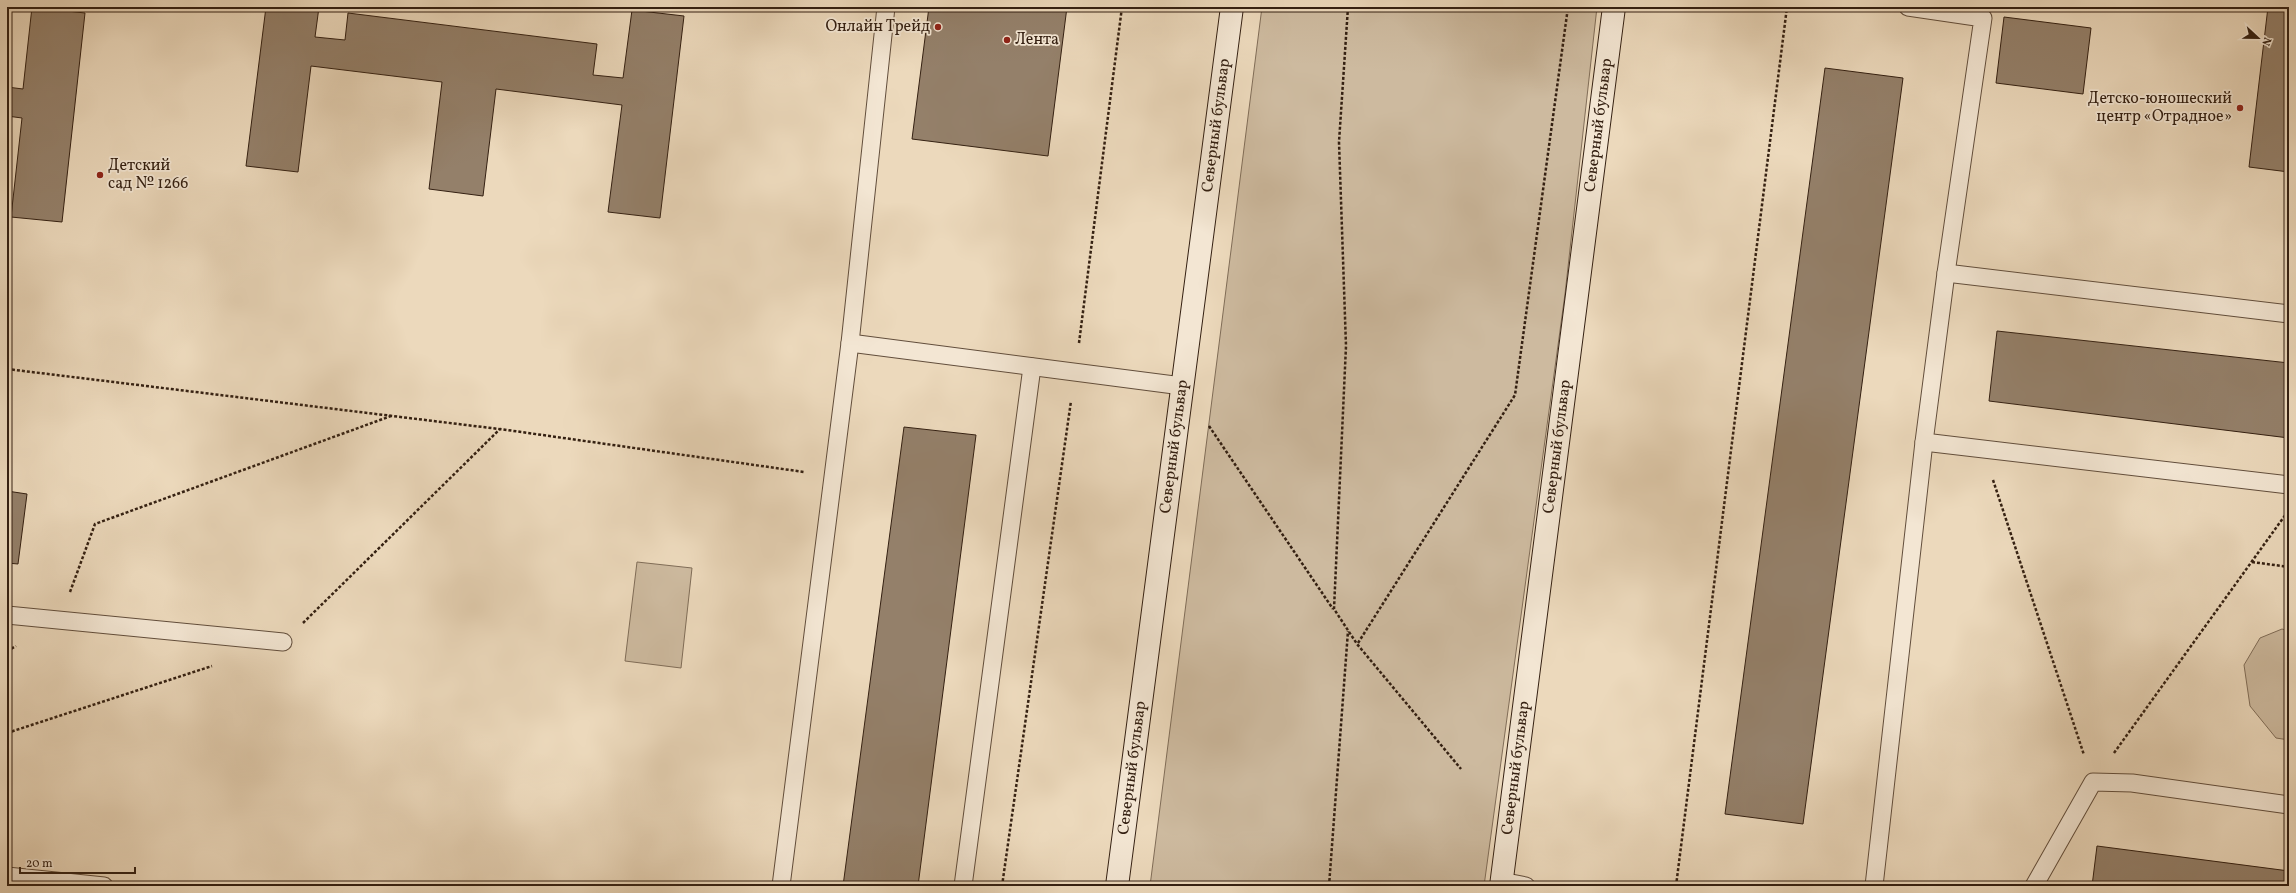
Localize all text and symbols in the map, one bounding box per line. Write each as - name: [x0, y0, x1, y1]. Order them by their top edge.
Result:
- place label: Онлайн Трейд: [825, 16, 930, 38]
- north arrow: [2238, 18, 2278, 58]
- marker: Онлайн Трейд: [933, 22, 943, 32]
- place label: Лента: [1015, 29, 1059, 51]
- marker: Лента: [1002, 35, 1012, 45]
- text: N: [2257, 35, 2274, 48]
- street label: Северный бульвар: [1197, 57, 1236, 194]
- street label: Северный бульвар: [1579, 57, 1618, 193]
- place label: Детско-юношеский центр «Отрадное»: [2088, 88, 2232, 128]
- marker: Детско-юношеский центр «Отрадное»: [2235, 103, 2245, 113]
- place label: Детский сад № 1266: [108, 155, 188, 195]
- marker: Детский сад № 1266: [95, 170, 105, 180]
- street label: Северный бульвар: [1538, 378, 1577, 515]
- street label: Северный бульвар: [1155, 379, 1194, 515]
- street label: Северный бульвар: [1113, 700, 1152, 836]
- street label: Северный бульвар: [1497, 700, 1536, 836]
- scale bar: [20, 849, 135, 875]
- text: 20 m: [26, 856, 53, 872]

